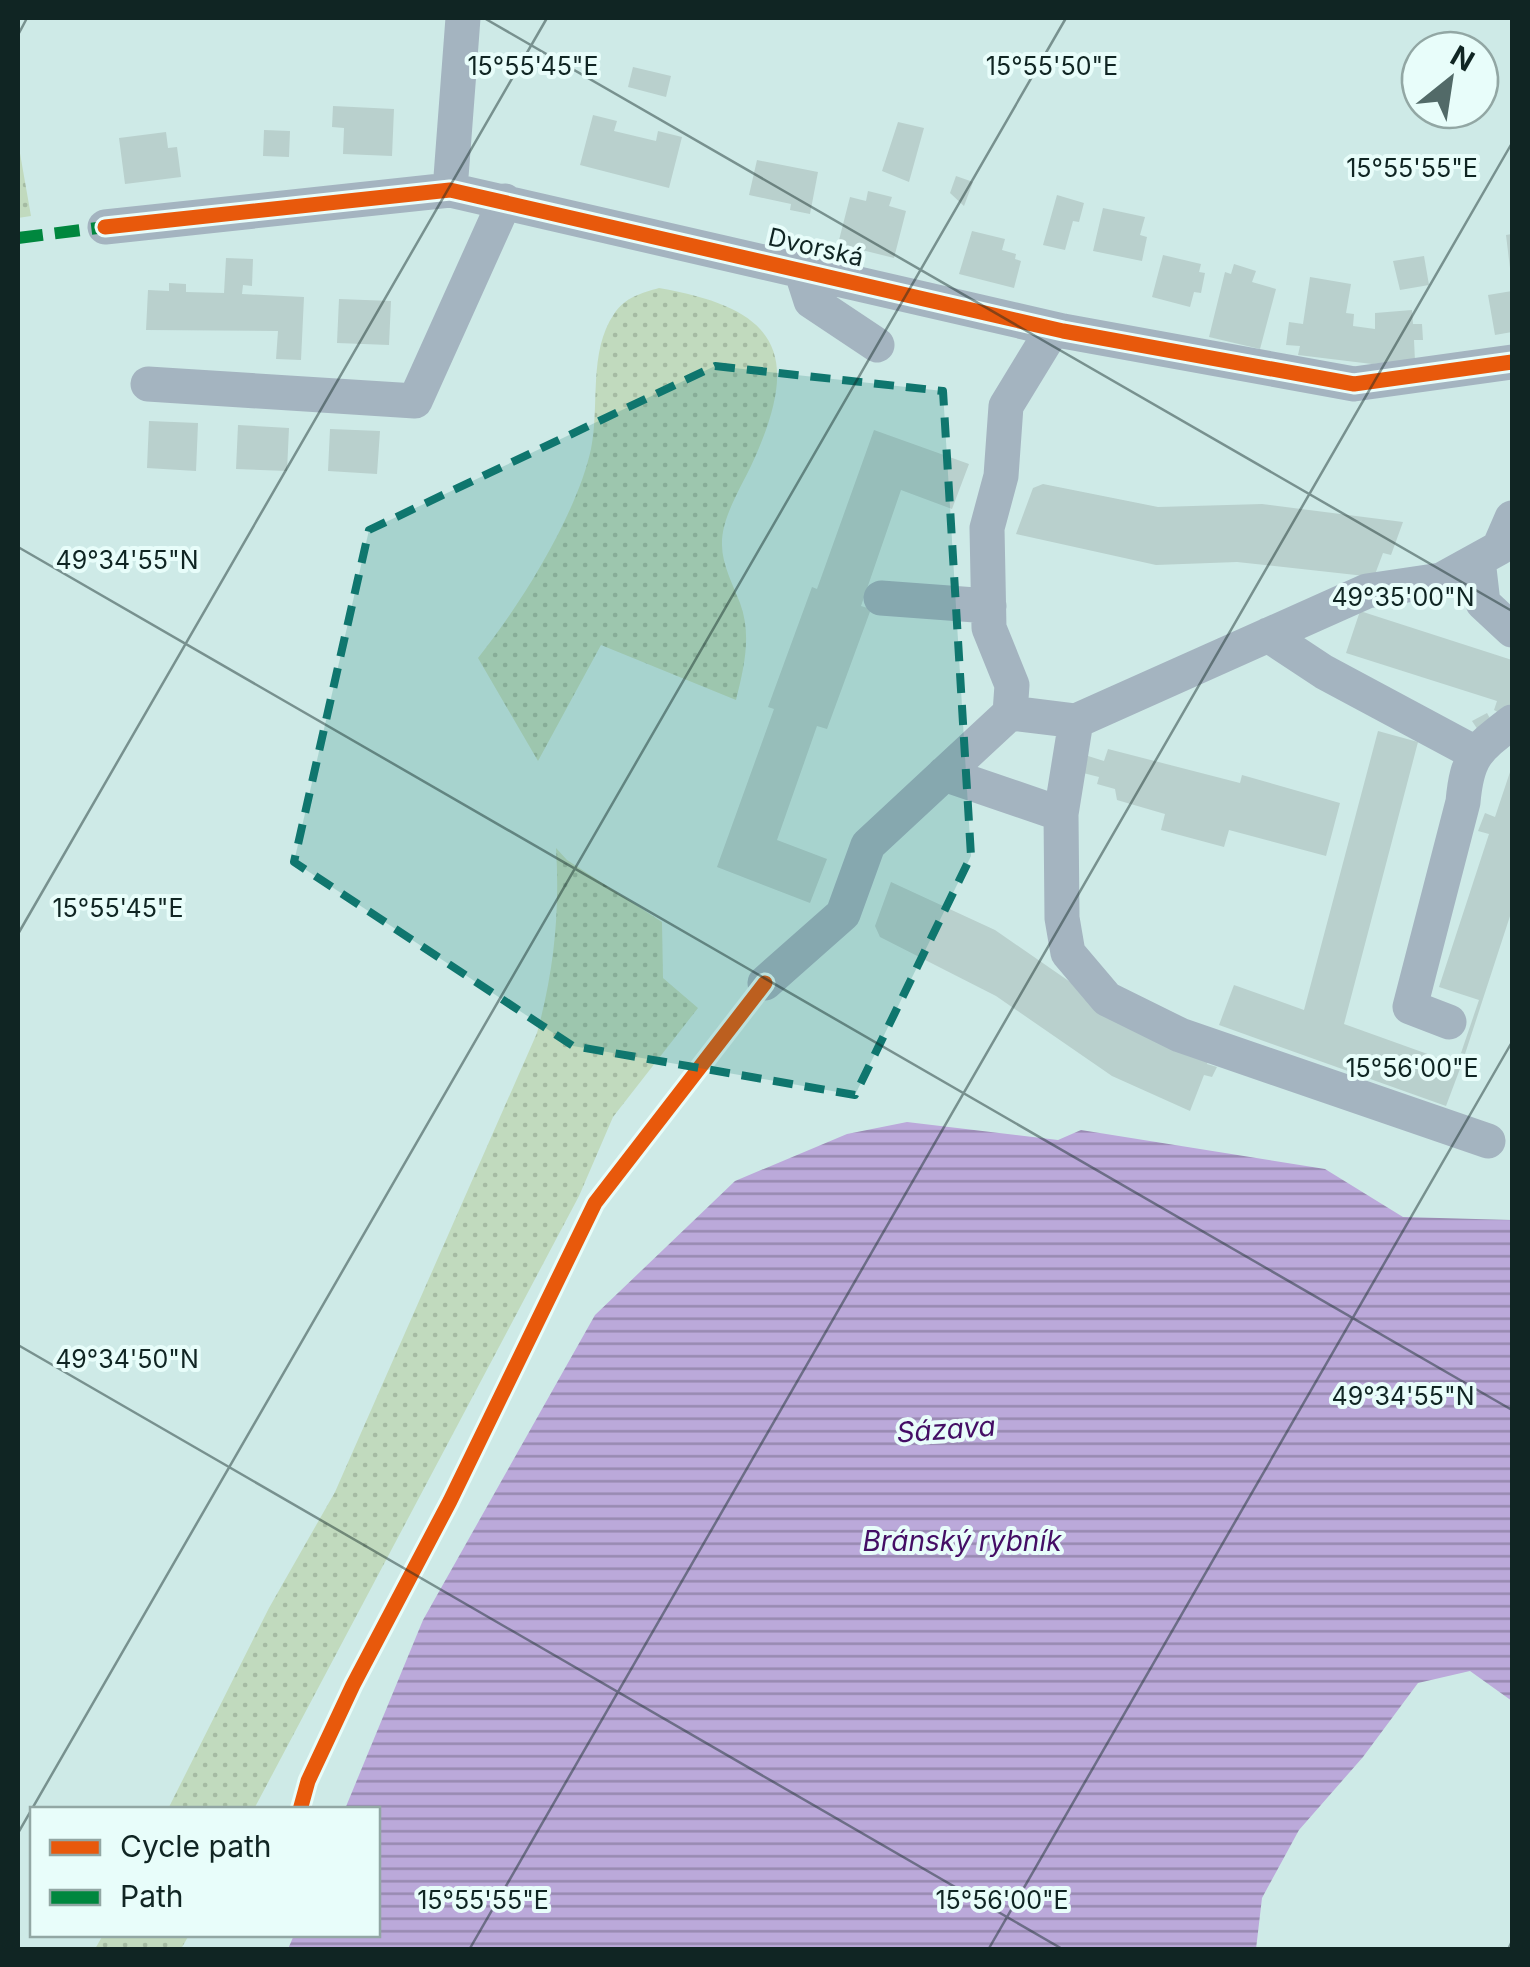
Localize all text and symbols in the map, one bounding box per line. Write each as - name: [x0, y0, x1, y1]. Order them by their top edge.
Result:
- north arrow: [1400, 30, 1500, 130]
- text: N: [1445, 38, 1480, 78]
- text: 15°55'45"E: [467, 51, 599, 81]
- text: 15°55'50"E: [986, 51, 1118, 81]
- text: 15°55'55"E: [1346, 153, 1478, 183]
- street label: Dvorská: [765, 221, 867, 273]
- text: 49°34'55"N: [55, 545, 199, 575]
- text: 49°35'00"N: [1331, 582, 1475, 612]
- text: 15°55'45"E: [52, 893, 184, 923]
- text: 15°56'00"E: [1345, 1053, 1479, 1083]
- text: 49°34'50"N: [55, 1344, 199, 1374]
- text: 49°34'55"N: [1331, 1381, 1475, 1411]
- water label: Sázava: [895, 1409, 997, 1449]
- water label: Bránský rybník: [862, 1524, 1062, 1558]
- legend: [30, 1807, 380, 1937]
- text: Cycle path: [120, 1828, 272, 1864]
- text: Path: [120, 1878, 184, 1914]
- text: 15°55'55"E: [417, 1885, 549, 1915]
- text: 15°56'00"E: [935, 1885, 1069, 1915]

